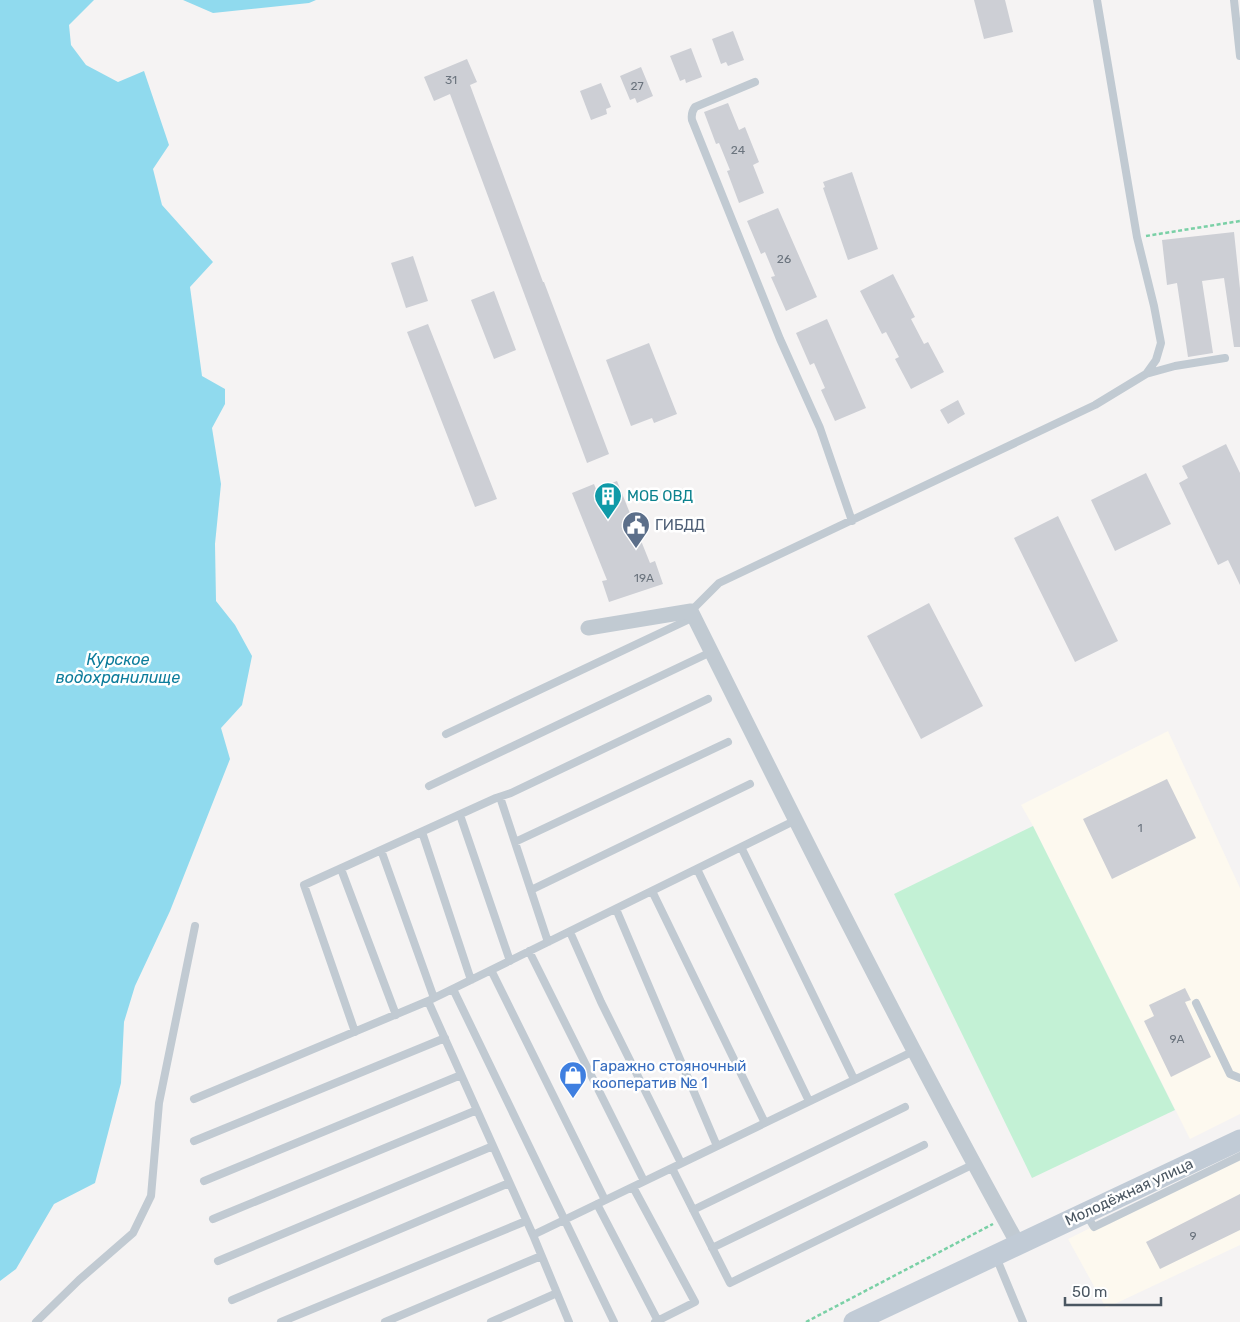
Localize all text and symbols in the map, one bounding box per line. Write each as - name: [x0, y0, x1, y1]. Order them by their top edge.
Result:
- house number: 31: [445, 73, 457, 87]
- house number: 27: [630, 79, 644, 93]
- house number: 24: [731, 143, 746, 157]
- house number: 26: [777, 252, 791, 266]
- building icon: МОБ ОВД: [593, 481, 623, 520]
- place label: МОБ ОВД: [627, 487, 694, 505]
- public building icon: ГИБДД: [621, 510, 651, 549]
- place label: ГИБДД: [655, 516, 705, 534]
- house number: 19А: [634, 571, 654, 585]
- water label: Курское водохранилище: [56, 650, 180, 687]
- house number: 1: [1137, 821, 1143, 835]
- house number: 9А: [1169, 1032, 1185, 1046]
- place label: Гаражно стояночный кооператив № 1: [592, 1057, 746, 1092]
- shop icon: Гаражно стояночный кооператив № 1: [558, 1060, 588, 1099]
- street label: Молодёжная улица: [1062, 1154, 1196, 1230]
- house number: 9: [1189, 1229, 1197, 1243]
- scale bar: [1065, 1274, 1161, 1306]
- text: 50 m: [1072, 1283, 1107, 1301]

